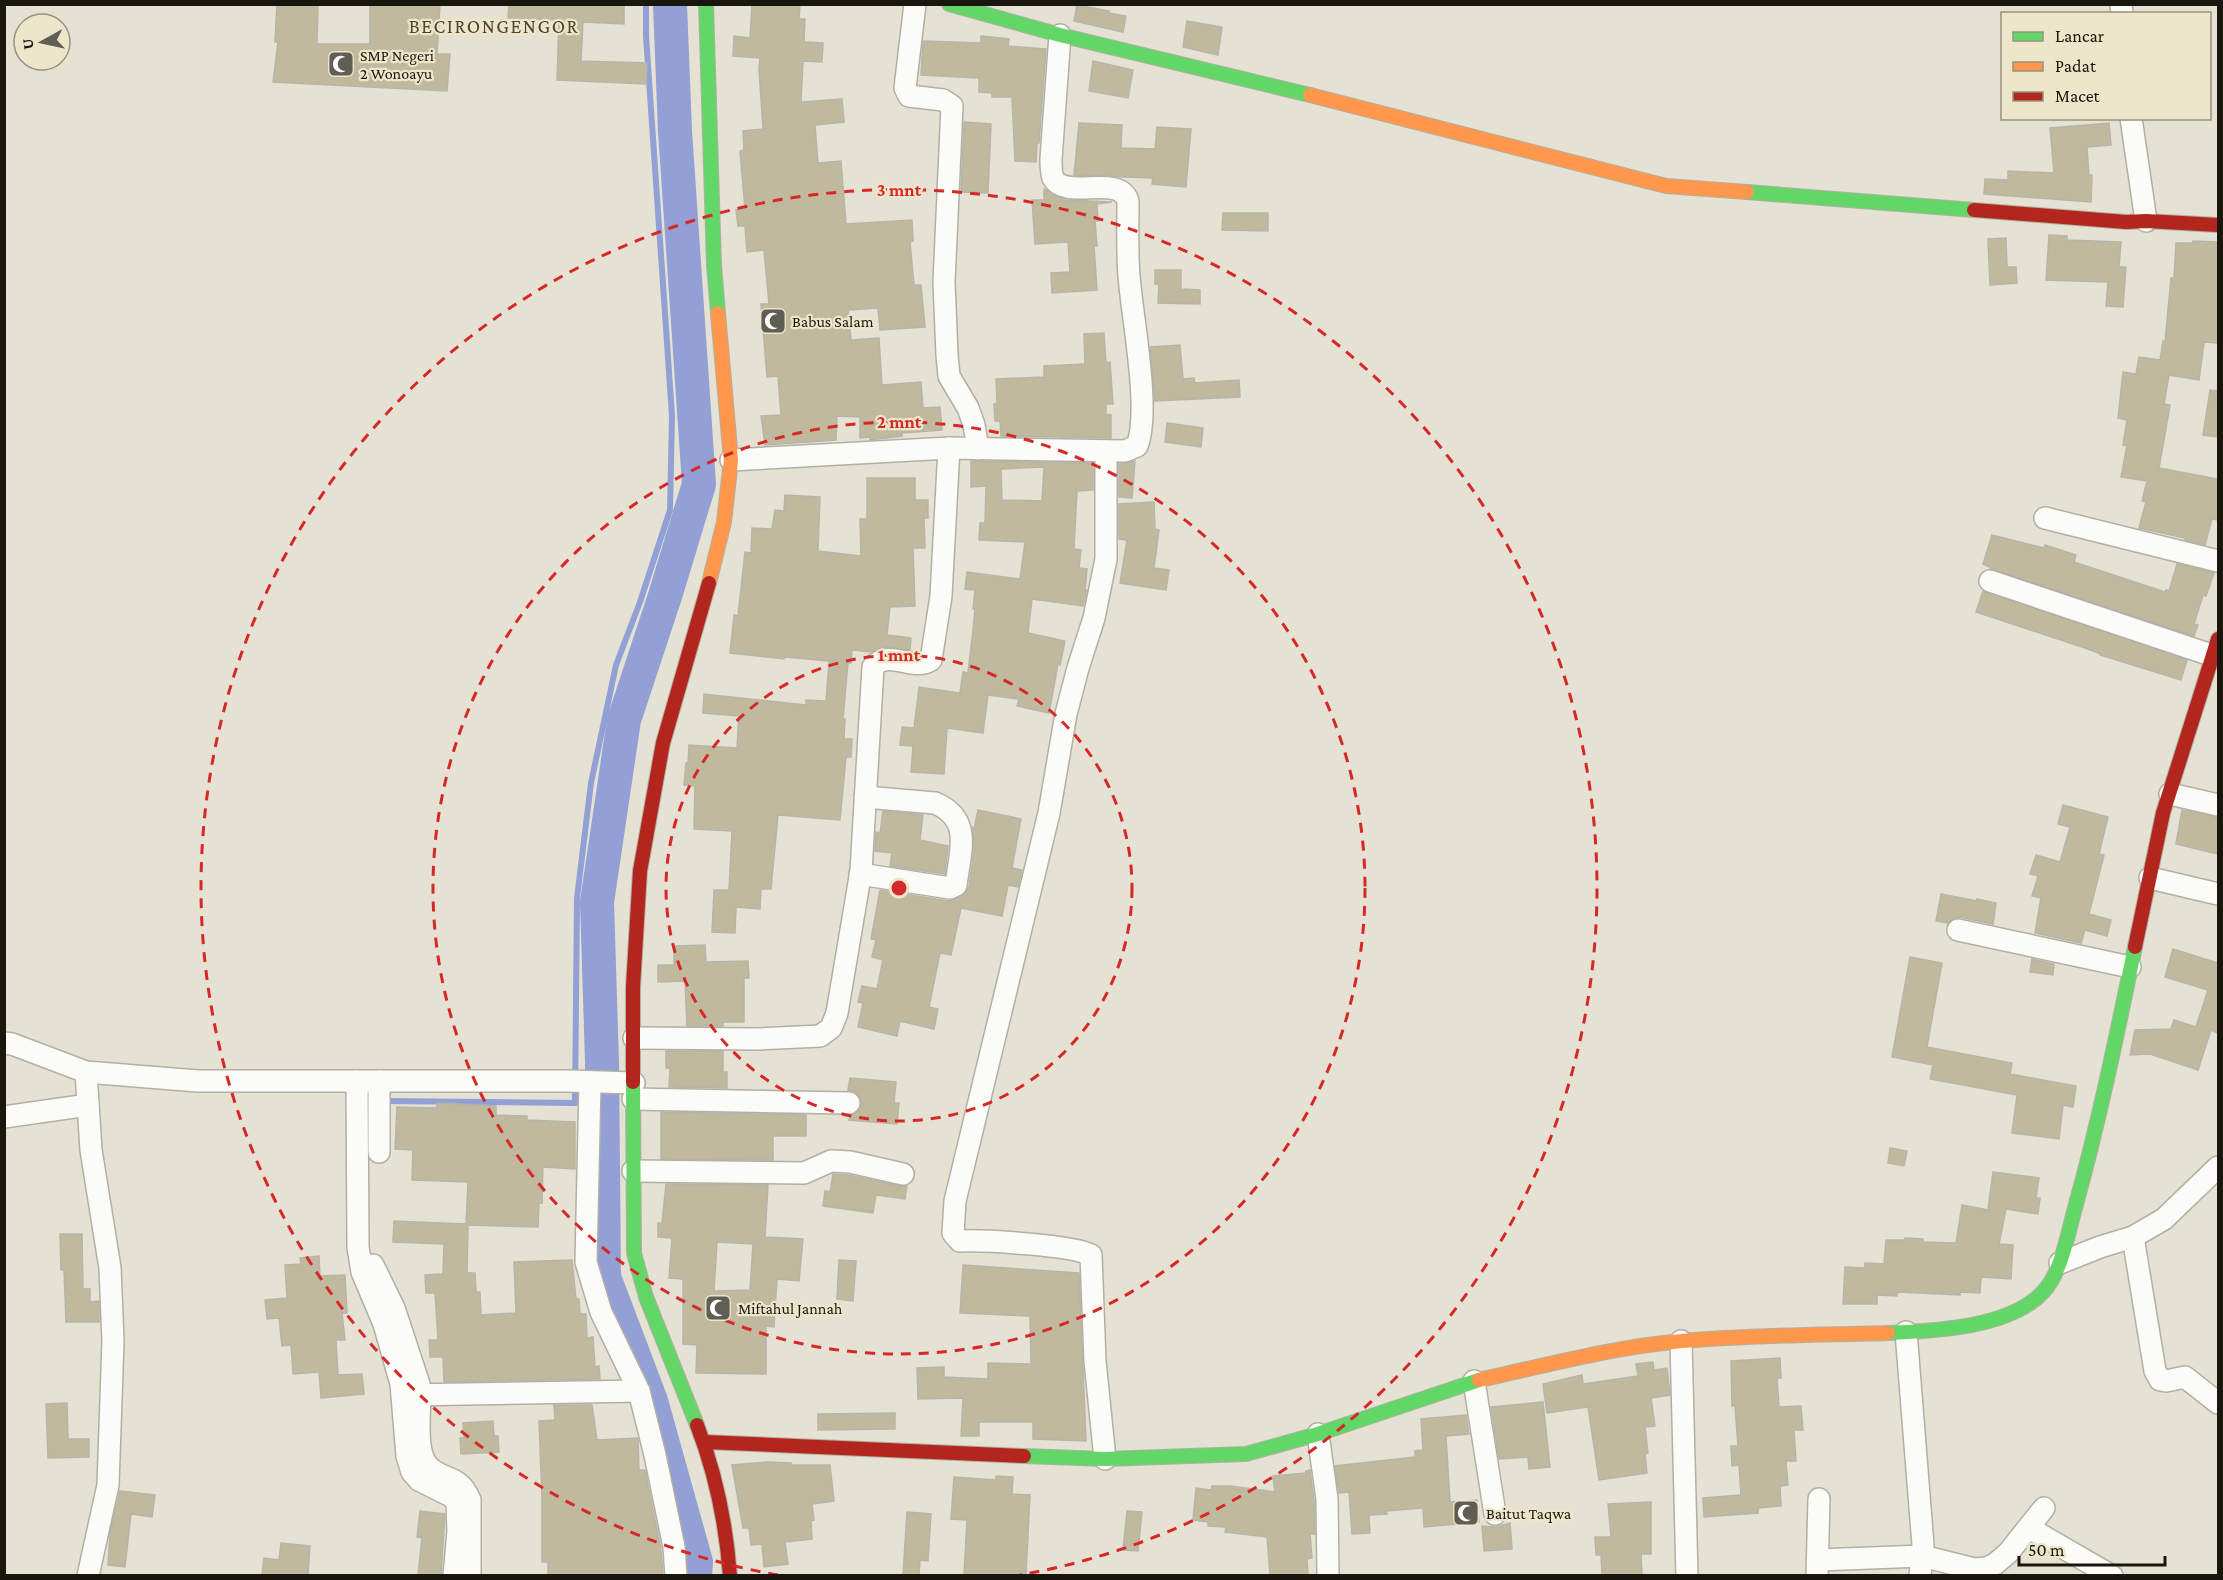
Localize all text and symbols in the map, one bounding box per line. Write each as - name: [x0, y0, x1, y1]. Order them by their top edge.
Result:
- north arrow: [12, 12, 72, 72]
- legend: [2001, 12, 2211, 120]
- district label: BECIRONGENGOR: [409, 15, 579, 37]
- text: Lancar: [2055, 26, 2105, 46]
- text: U: [18, 37, 37, 51]
- place label: SMP Negeri 2 Wonoayu: [360, 47, 434, 83]
- mosque icon: SMP Negeri 2 Wonoayu: [326, 49, 356, 79]
- text: Padat: [2055, 56, 2097, 76]
- text: Macet: [2055, 86, 2101, 106]
- text: 3 mnt: [877, 180, 922, 200]
- mosque icon: Babus Salam: [758, 306, 788, 336]
- place label: Babus Salam: [792, 313, 874, 330]
- text: 2 mnt: [877, 412, 922, 432]
- text: 1 mnt: [878, 645, 921, 665]
- centre of rings: [889, 878, 909, 898]
- mosque icon: Miftahul Jannah: [703, 1293, 733, 1323]
- place label: Miftahul Jannah: [738, 1300, 843, 1318]
- mosque icon: Baitut Taqwa: [1451, 1498, 1481, 1528]
- place label: Baitut Taqwa: [1486, 1505, 1572, 1523]
- scale bar: [2019, 1529, 2164, 1567]
- text: 50 m: [2028, 1540, 2065, 1560]

